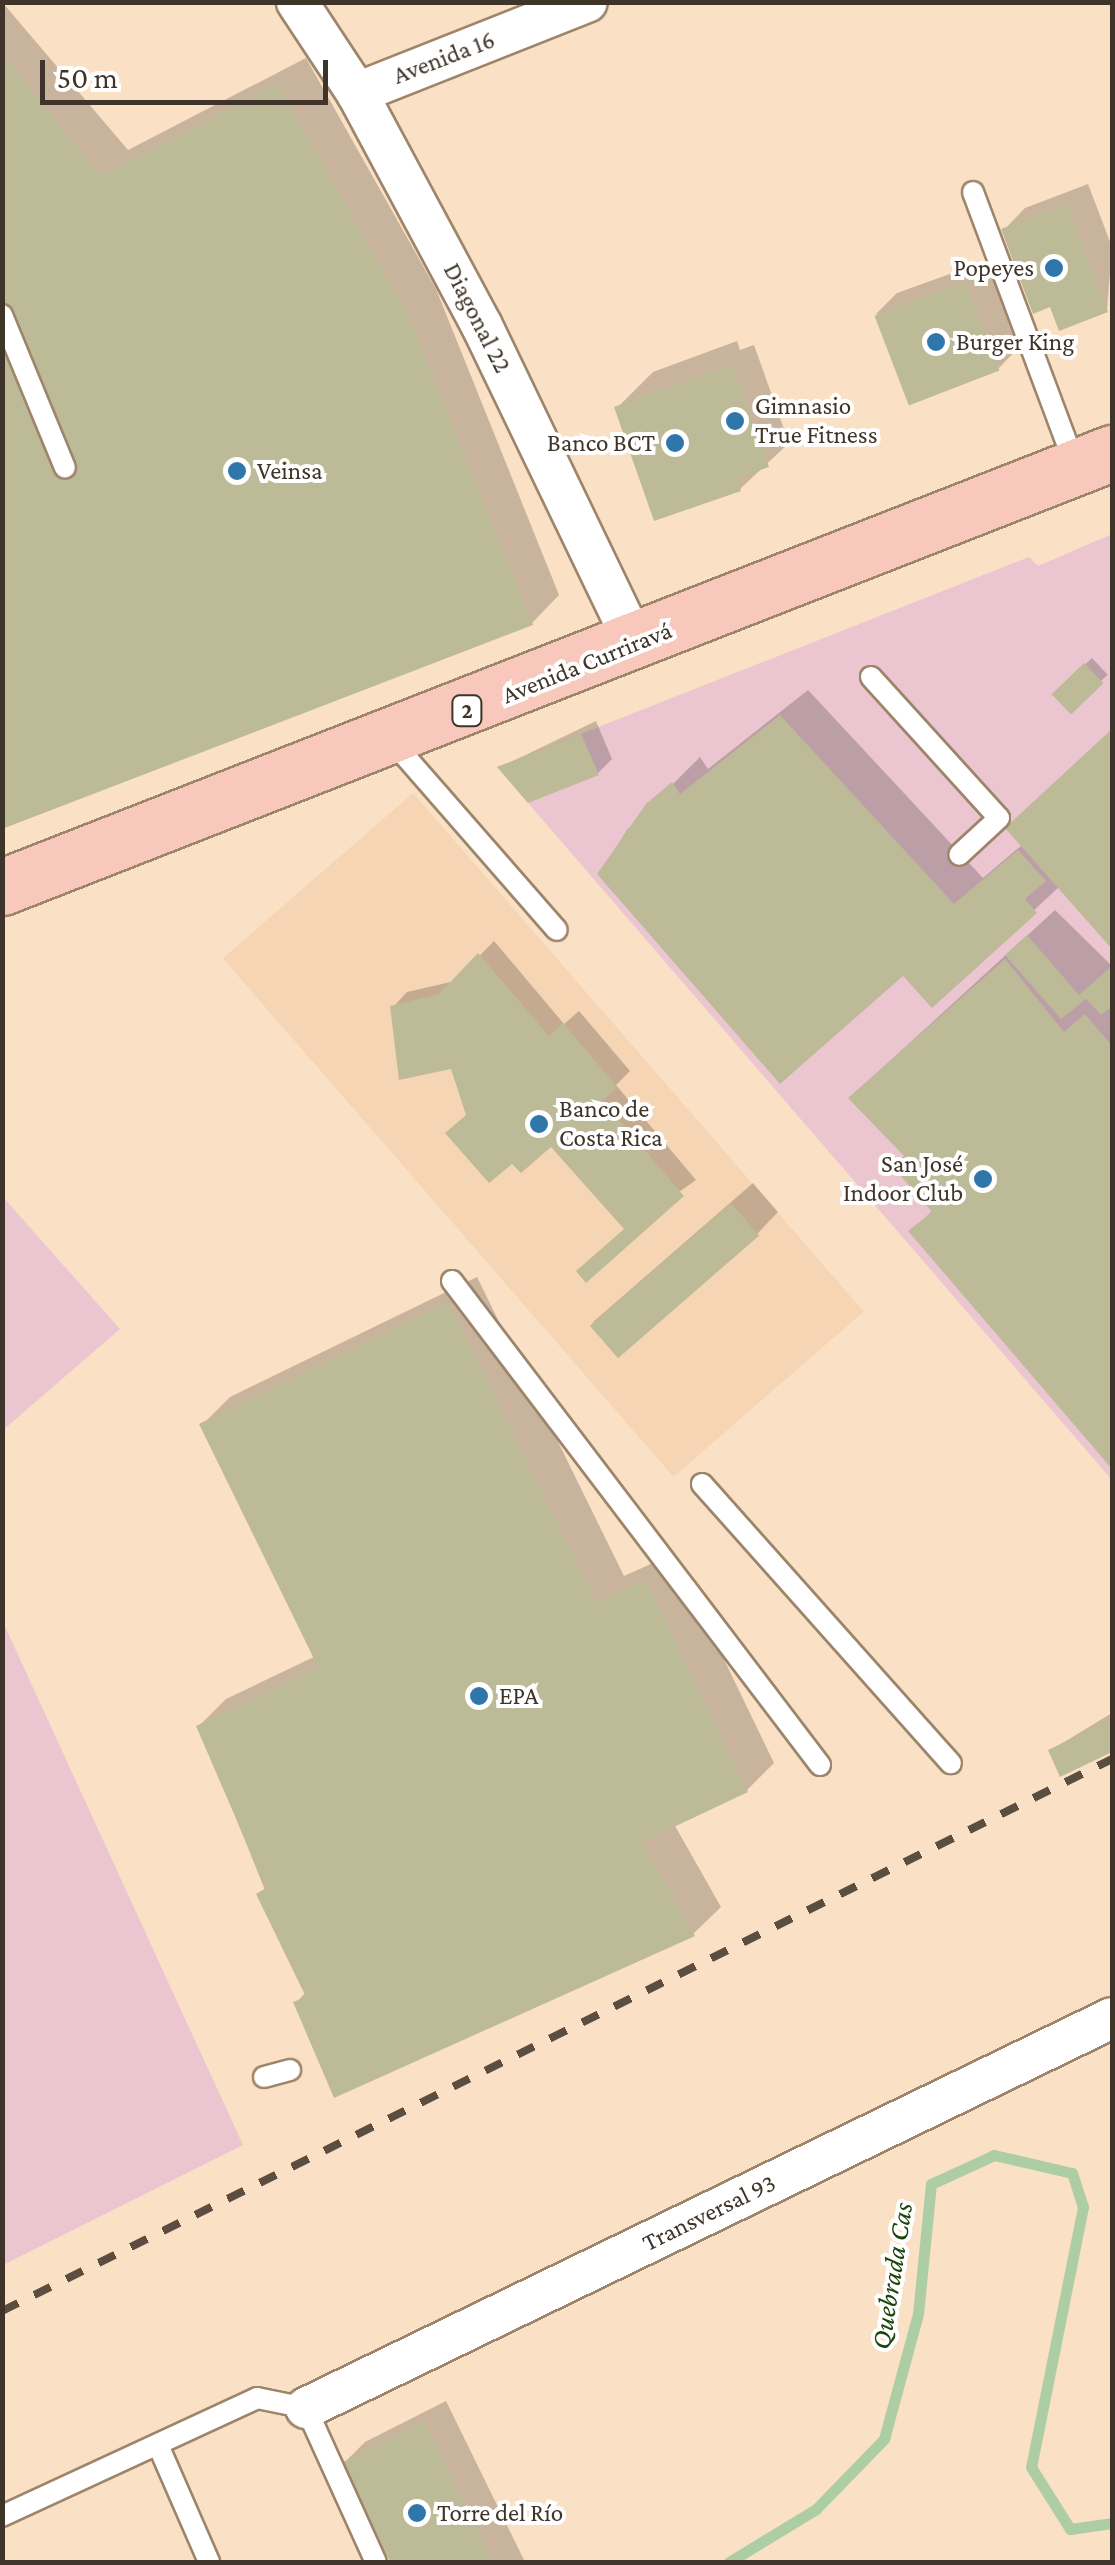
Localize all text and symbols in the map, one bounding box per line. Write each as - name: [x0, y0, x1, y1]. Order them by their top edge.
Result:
- street label: Avenida 16: [389, 25, 499, 91]
- scale bar: [45, 40, 332, 102]
- text: 50 m: [57, 61, 118, 94]
- place label: Popeyes: [953, 253, 1034, 283]
- marker: Popeyes: [1043, 257, 1065, 279]
- street label: Diagonal 22: [437, 258, 517, 378]
- place label: Burger King: [956, 327, 1074, 357]
- marker: Burger King: [925, 331, 947, 353]
- place label: Gimnasio True Fitness: [755, 392, 877, 451]
- marker: Gimnasio True Fitness: [724, 410, 746, 432]
- place label: Banco BCT: [547, 428, 655, 458]
- marker: Banco BCT: [664, 432, 686, 454]
- place label: Veinsa: [257, 456, 323, 486]
- marker: Veinsa: [226, 460, 248, 482]
- street label: Avenida Curriravá: [498, 615, 676, 711]
- road number: 2: [450, 694, 484, 728]
- place label: Banco de Costa Rica: [559, 1095, 663, 1154]
- marker: Banco de Costa Rica: [528, 1113, 550, 1135]
- place label: San José Indoor Club: [843, 1150, 963, 1209]
- marker: San José Indoor Club: [972, 1168, 994, 1190]
- place label: EPA: [499, 1681, 539, 1711]
- marker: EPA: [468, 1685, 490, 1707]
- street label: Transversal 93: [637, 2168, 781, 2258]
- water label: Quebrada Cas: [864, 2200, 920, 2352]
- place label: Torre del Río: [437, 2498, 563, 2528]
- marker: Torre del Río: [406, 2502, 428, 2524]

